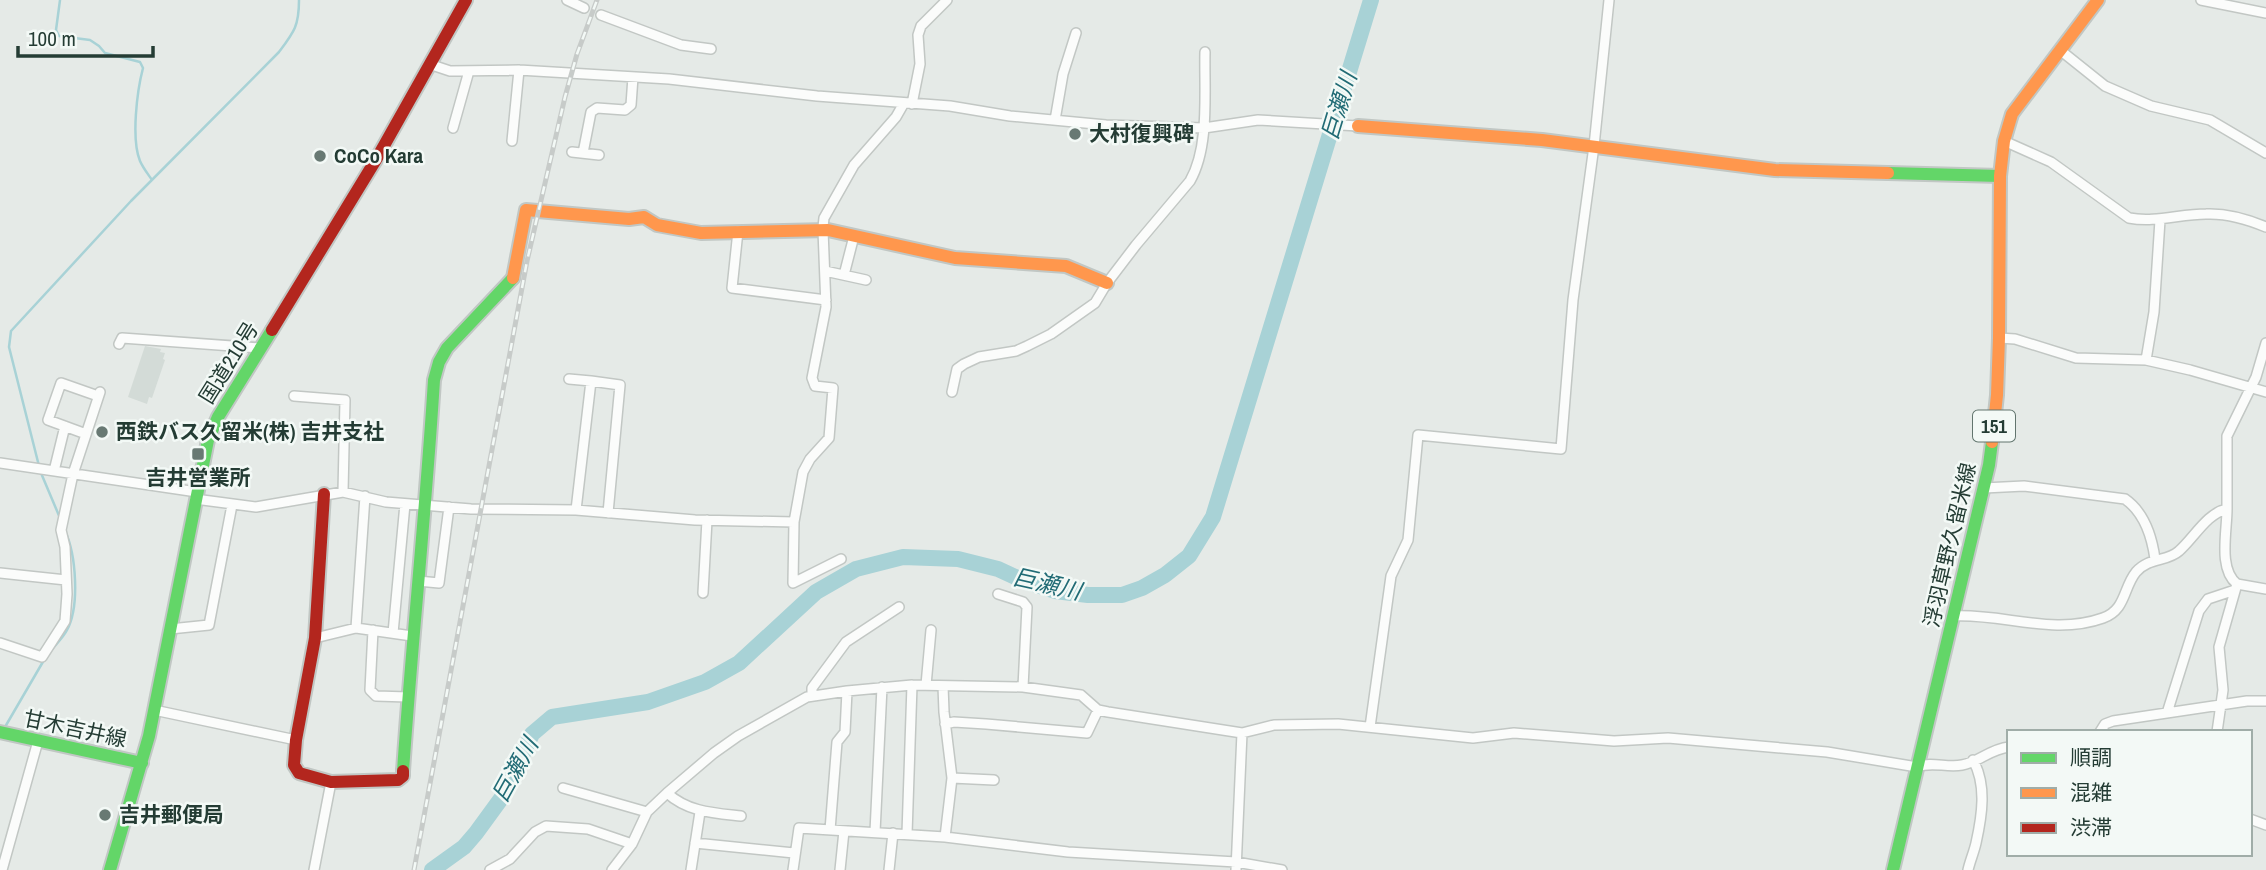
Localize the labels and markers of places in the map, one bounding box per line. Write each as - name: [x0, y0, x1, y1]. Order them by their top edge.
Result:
- place label: 大村復興碑: [1089, 119, 1194, 148]
- marker: 大村復興碑: [1067, 126, 1083, 142]
- place label: CoCo Kara: [334, 141, 423, 170]
- marker: CoCo Kara: [312, 148, 328, 164]
- place label: 西鉄バス久留米(株) 吉井支社: [116, 417, 384, 446]
- marker: 西鉄バス久留米(株) 吉井支社: [94, 424, 110, 440]
- marker: 吉井営業所: [190, 446, 206, 462]
- place label: 吉井営業所: [146, 463, 251, 492]
- place label: 吉井郵便局: [119, 800, 224, 829]
- marker: 吉井郵便局: [97, 807, 113, 823]

